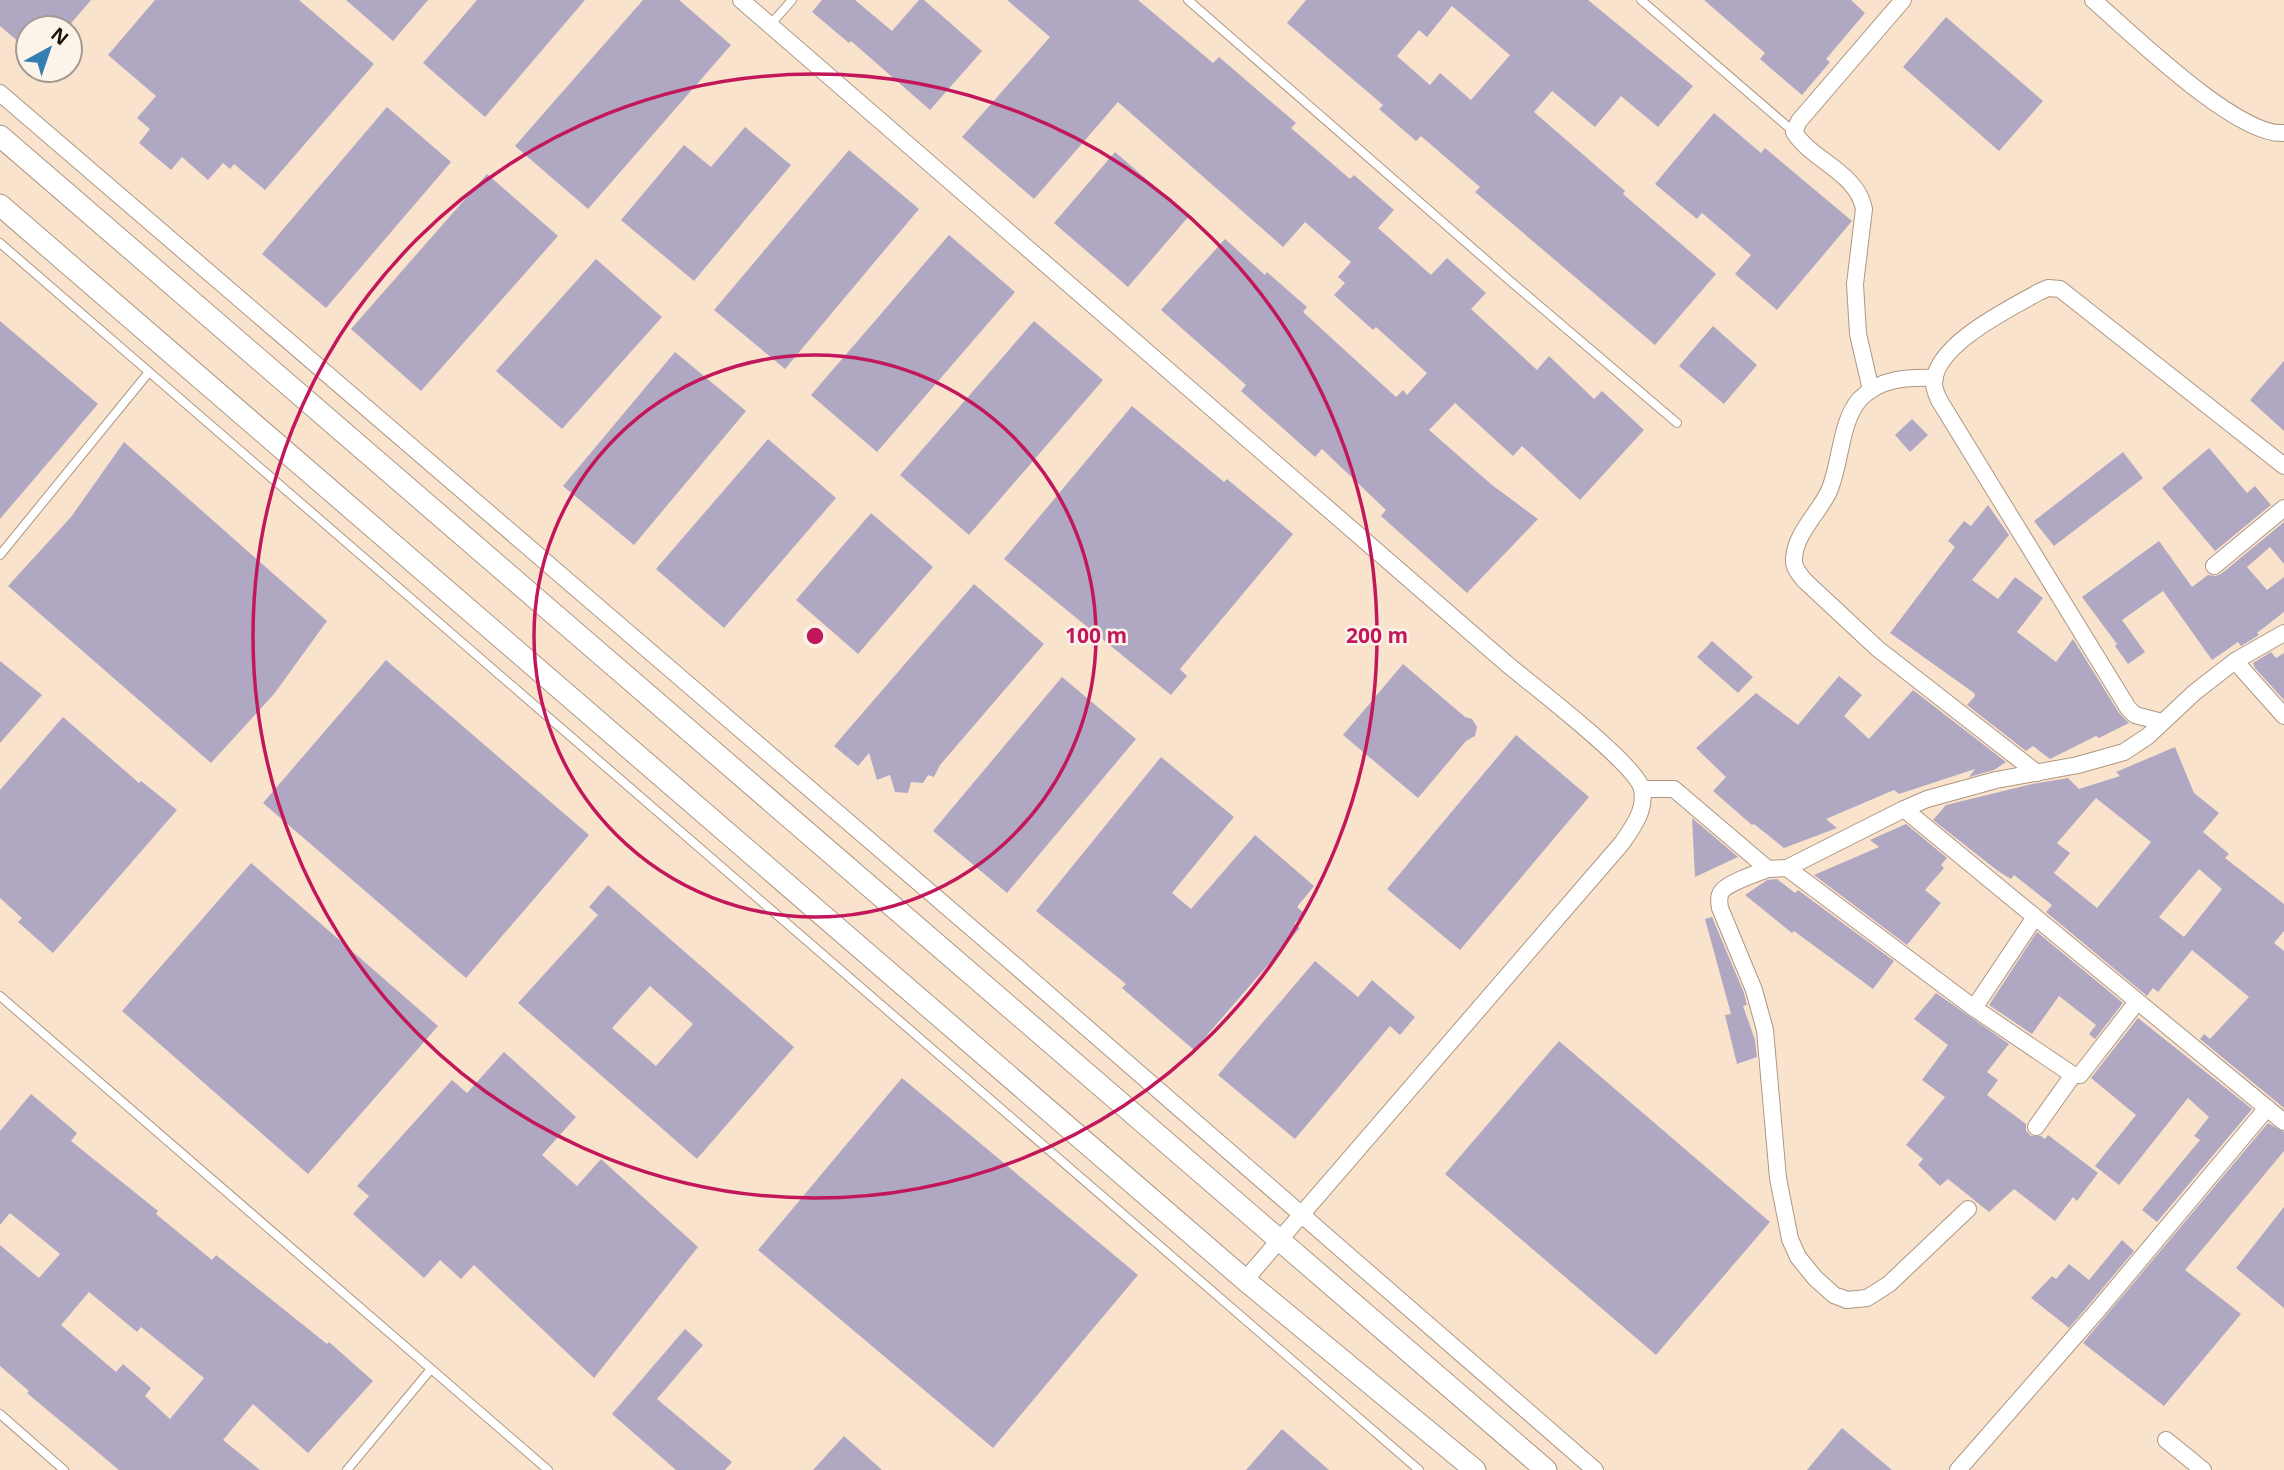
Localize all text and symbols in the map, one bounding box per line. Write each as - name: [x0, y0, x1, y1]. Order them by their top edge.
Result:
- north arrow: [14, 14, 84, 84]
- text: N: [46, 21, 74, 51]
- text: 100 m: [1065, 621, 1127, 649]
- text: 200 m: [1346, 621, 1408, 649]
- centre of rings: [803, 624, 827, 648]

